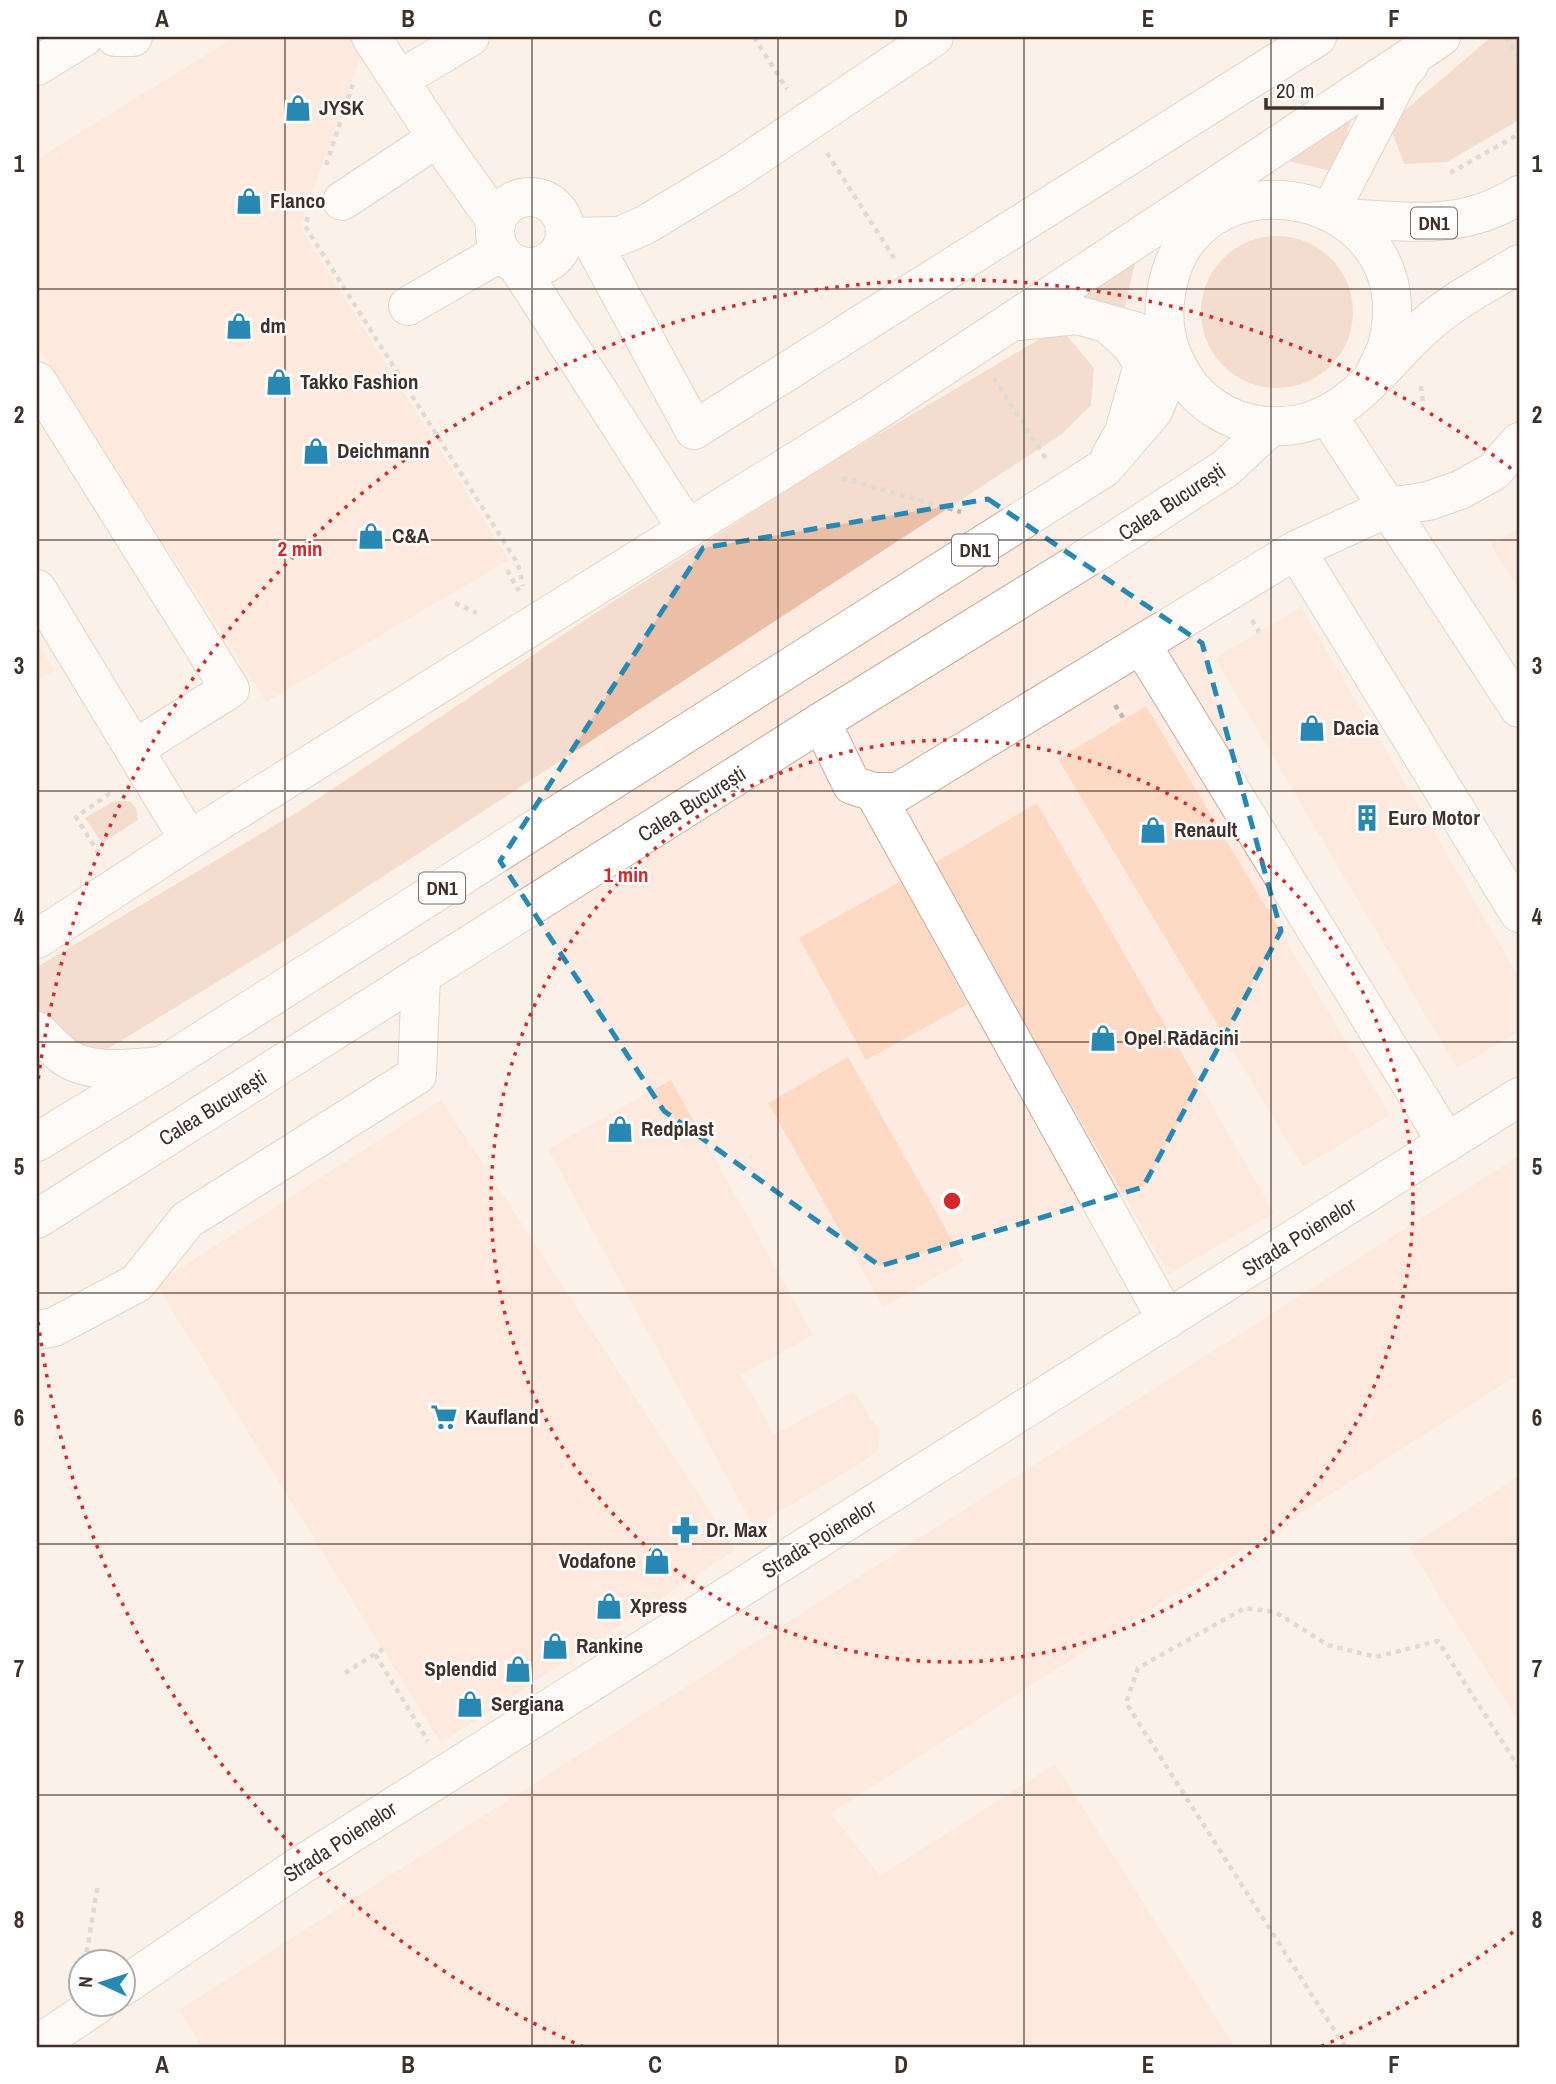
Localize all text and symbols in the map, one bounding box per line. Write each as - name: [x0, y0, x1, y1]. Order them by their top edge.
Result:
- text: A: [155, 3, 169, 34]
- text: B: [401, 3, 415, 34]
- text: C: [648, 3, 662, 34]
- text: D: [894, 3, 908, 34]
- text: E: [1142, 3, 1154, 34]
- text: F: [1388, 3, 1400, 34]
- scale bar: [1266, 66, 1381, 110]
- text: 20 m: [1276, 76, 1314, 105]
- shop icon: JYSK: [283, 93, 313, 123]
- place label: JYSK: [319, 93, 365, 122]
- text: 1: [14, 148, 25, 179]
- text: 1: [1532, 148, 1543, 179]
- shop icon: Flanco: [234, 186, 264, 216]
- place label: Flanco: [270, 186, 326, 215]
- road number: DN1: [1411, 208, 1457, 238]
- shop icon: dm: [224, 311, 254, 341]
- place label: dm: [260, 311, 286, 340]
- shop icon: Takko Fashion: [264, 367, 294, 397]
- place label: Takko Fashion: [300, 367, 418, 396]
- text: 2: [14, 399, 24, 430]
- text: 2: [1532, 399, 1542, 430]
- shop icon: Deichmann: [301, 436, 331, 466]
- place label: Deichmann: [337, 436, 430, 465]
- street label: Calea București: [1112, 456, 1231, 547]
- shop icon: C&A: [356, 521, 386, 551]
- place label: C&A: [392, 521, 430, 550]
- text: 2 min: [278, 534, 322, 563]
- road number: DN1: [952, 534, 998, 566]
- text: 3: [14, 650, 24, 681]
- text: 3: [1532, 650, 1542, 681]
- shop icon: Dacia: [1297, 713, 1327, 743]
- place label: Dacia: [1333, 713, 1379, 742]
- street label: Calea București: [632, 759, 751, 848]
- building icon: Euro Motor: [1352, 803, 1382, 833]
- place label: Euro Motor: [1388, 803, 1480, 832]
- shop icon: Renault: [1138, 815, 1168, 845]
- place label: Renault: [1174, 815, 1237, 844]
- text: 1 min: [604, 860, 648, 889]
- road number: DN1: [419, 873, 465, 904]
- text: 4: [14, 901, 25, 932]
- text: 4: [1532, 901, 1543, 932]
- shop icon: Opel Rădăcini: [1088, 1023, 1118, 1053]
- place label: Opel Rădăcini: [1124, 1023, 1239, 1052]
- street label: Calea București: [153, 1063, 272, 1152]
- shop icon: Redplast: [605, 1114, 635, 1144]
- place label: Redplast: [641, 1114, 714, 1143]
- text: 5: [14, 1151, 24, 1182]
- text: 5: [1532, 1151, 1542, 1182]
- centre of rings: [940, 1189, 964, 1213]
- street label: Strada Poienelor: [1236, 1190, 1361, 1283]
- text: 6: [14, 1402, 24, 1433]
- supermarket icon: Kaufland: [429, 1402, 459, 1432]
- place label: Kaufland: [465, 1402, 539, 1431]
- text: 6: [1532, 1402, 1542, 1433]
- street label: Strada Poienelor: [756, 1492, 881, 1585]
- pharmacy icon: Dr. Max: [670, 1515, 700, 1545]
- place label: Dr. Max: [706, 1515, 768, 1544]
- place label: Vodafone: [559, 1546, 636, 1575]
- shop icon: Vodafone: [642, 1546, 672, 1576]
- shop icon: Xpress: [594, 1591, 624, 1621]
- place label: Xpress: [630, 1591, 687, 1620]
- shop icon: Rankine: [540, 1631, 570, 1661]
- place label: Rankine: [576, 1631, 643, 1660]
- text: 7: [14, 1653, 24, 1684]
- text: 7: [1532, 1653, 1542, 1684]
- place label: Splendid: [424, 1654, 497, 1683]
- shop icon: Splendid: [503, 1654, 533, 1684]
- shop icon: Sergiana: [455, 1689, 485, 1719]
- place label: Sergiana: [491, 1689, 564, 1718]
- street label: Strada Poienelor: [278, 1794, 402, 1889]
- text: 8: [14, 1904, 24, 1935]
- text: 8: [1532, 1904, 1542, 1935]
- north arrow: [66, 1948, 136, 2018]
- text: N: [72, 1975, 98, 1988]
- text: A: [155, 2049, 169, 2080]
- text: B: [401, 2049, 415, 2080]
- text: C: [648, 2049, 662, 2080]
- text: D: [894, 2049, 908, 2080]
- text: E: [1142, 2049, 1154, 2080]
- text: F: [1388, 2049, 1400, 2080]

